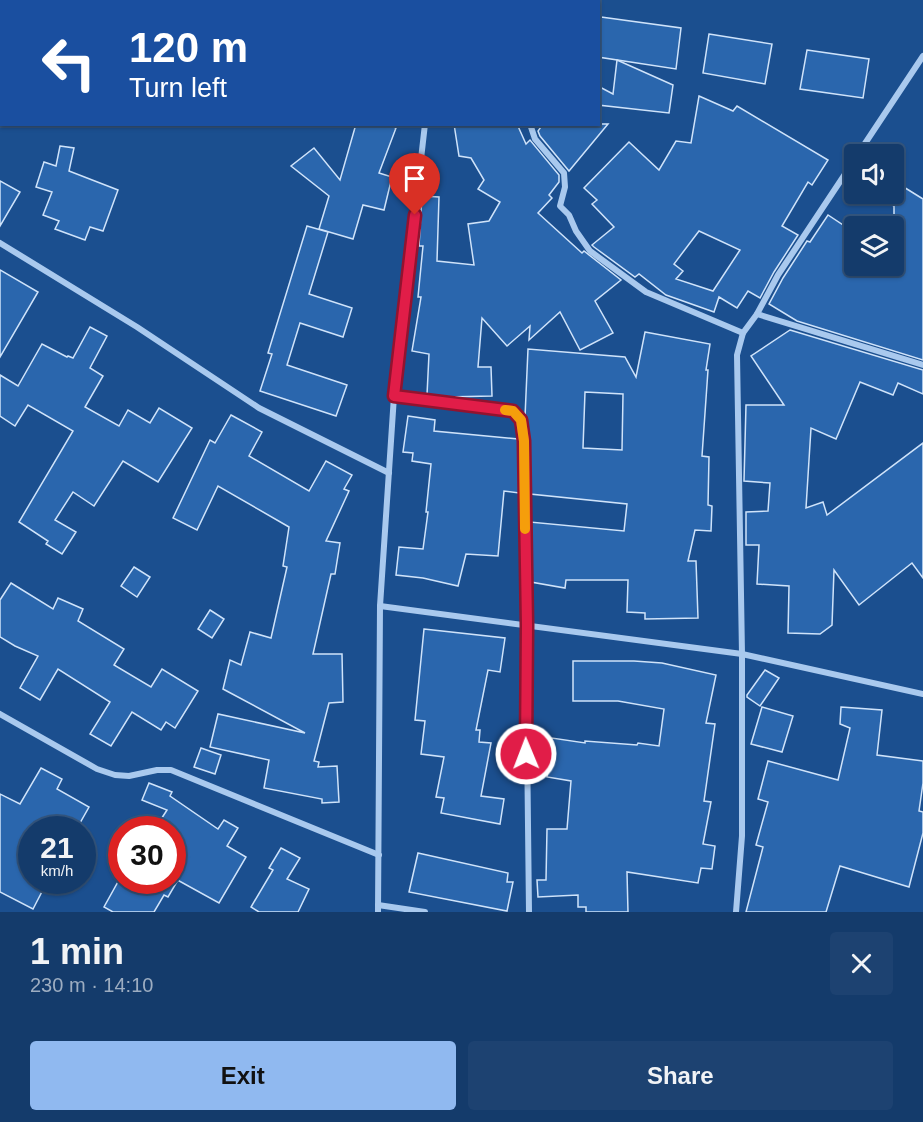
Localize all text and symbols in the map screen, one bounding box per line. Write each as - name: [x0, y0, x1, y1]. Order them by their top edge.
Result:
- icon: left: [30, 24, 108, 102]
- text: 120 m: [129, 24, 248, 71]
- text: Turn left: [129, 73, 227, 103]
- map controls: [844, 144, 904, 276]
- button: sound: [844, 144, 904, 204]
- pin: [389, 153, 440, 215]
- icon: arrive: [398, 162, 431, 195]
- button: layers: [844, 216, 904, 276]
- position arrow: [494, 722, 558, 786]
- speed limit sign: 30: [108, 816, 186, 894]
- text: 21: [40, 831, 74, 864]
- text: km/h: [41, 862, 73, 879]
- text: 1 min: [30, 931, 124, 972]
- button: close: [830, 932, 893, 995]
- text: 230 m · 14:10: [30, 974, 153, 996]
- button: Exit: [30, 1041, 456, 1110]
- button: Share: [468, 1041, 893, 1110]

